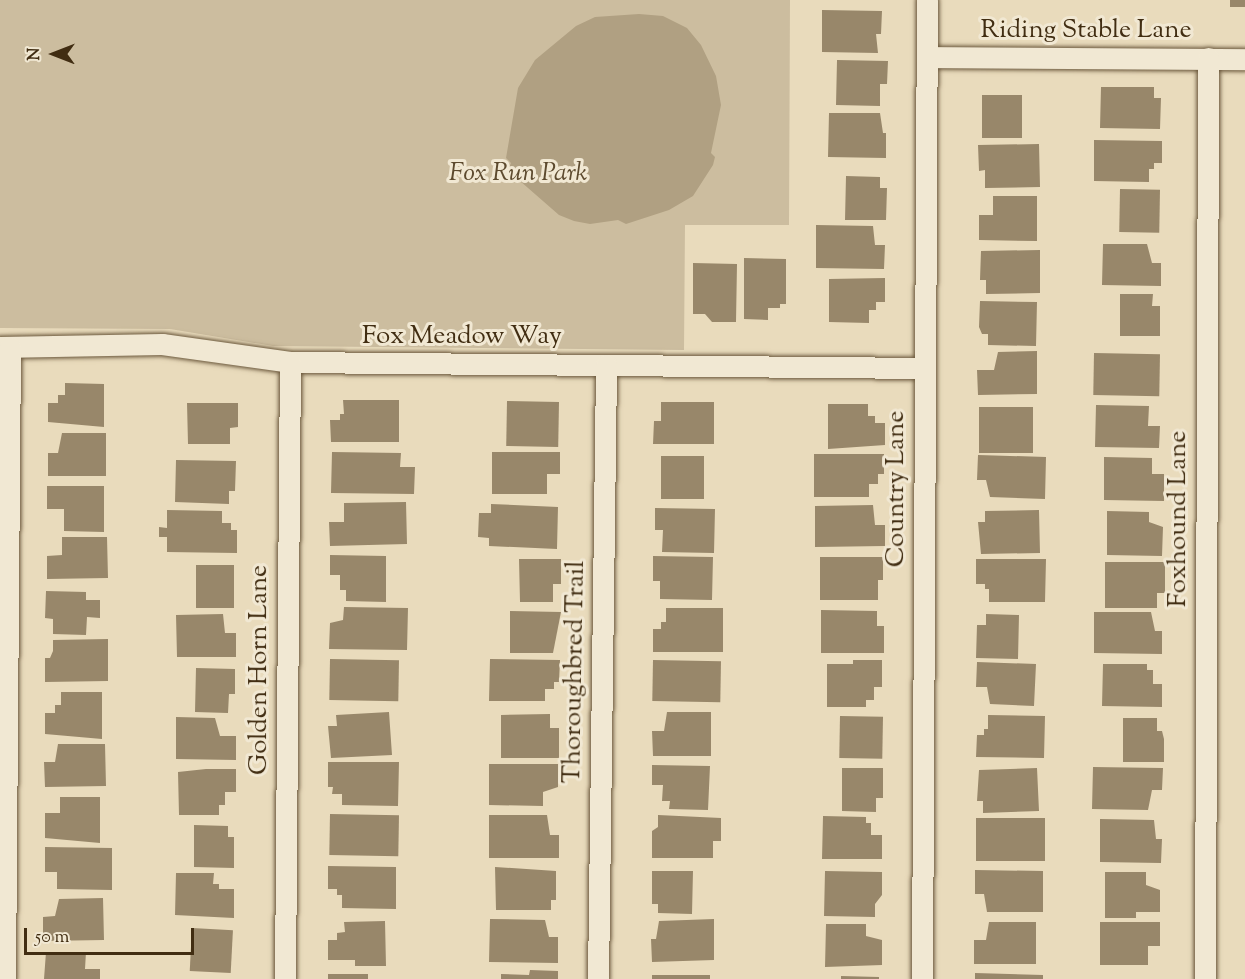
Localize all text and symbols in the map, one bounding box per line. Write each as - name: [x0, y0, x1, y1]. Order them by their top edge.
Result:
- street label: Riding Stable Lane: [980, 15, 1192, 47]
- north arrow: [24, 24, 84, 84]
- text: N: [24, 48, 47, 60]
- park label: Fox Run Park: [449, 158, 587, 190]
- street label: Fox Meadow Way: [362, 321, 562, 353]
- street label: Country Lane: [881, 411, 913, 567]
- street label: Foxhound Lane: [1163, 431, 1195, 607]
- street label: Thoroughbred Trail: [557, 560, 593, 784]
- street label: Golden Horn Lane: [244, 565, 276, 775]
- scale bar: [27, 916, 196, 954]
- text: 50 m: [35, 925, 69, 951]

